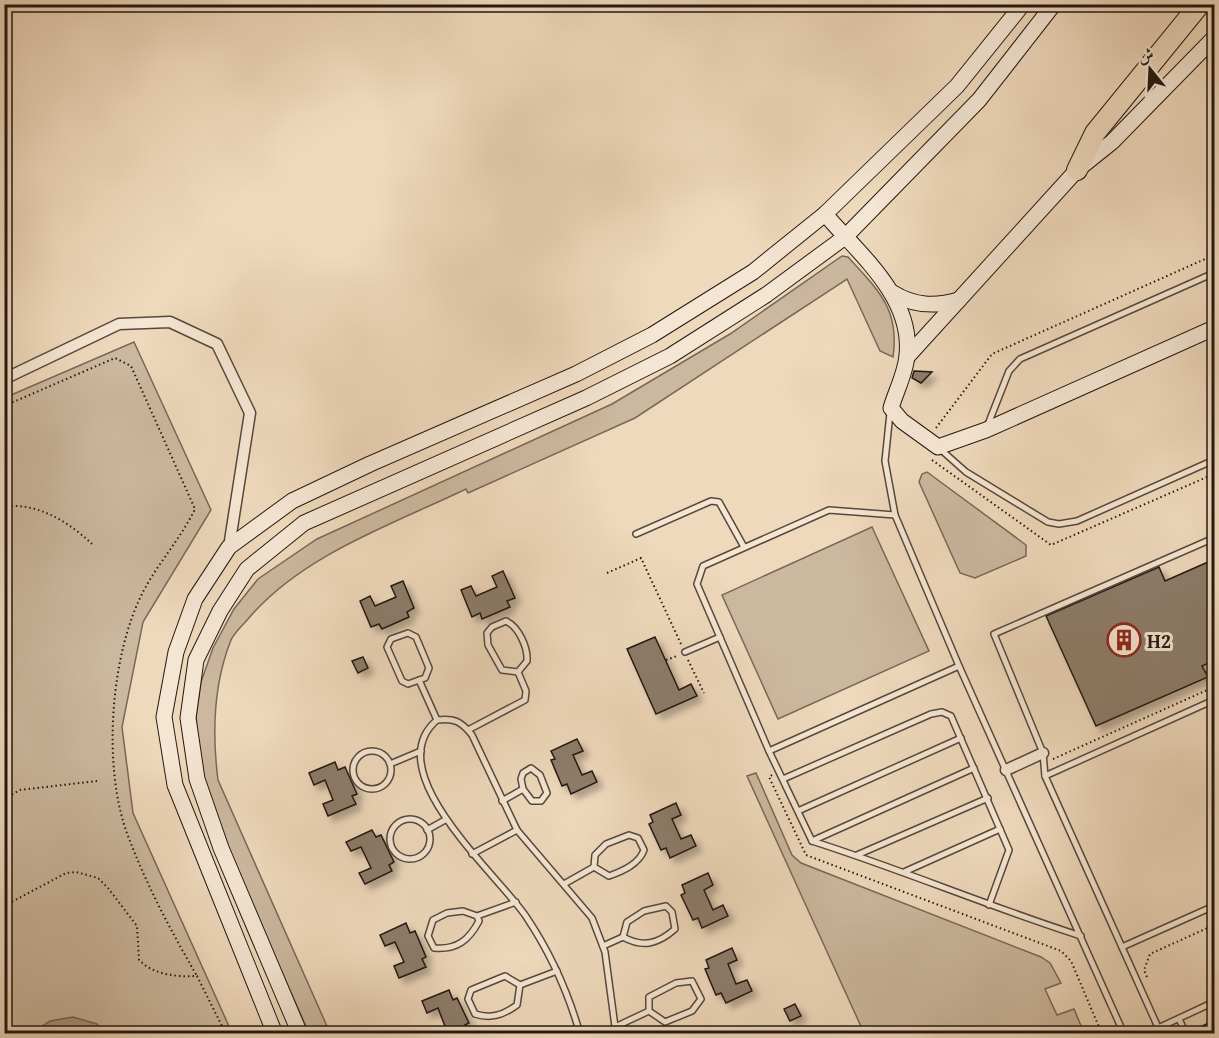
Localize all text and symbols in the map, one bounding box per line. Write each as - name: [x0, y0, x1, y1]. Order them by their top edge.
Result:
- north arrow: [1120, 39, 1180, 99]
- text: ش: [1134, 41, 1157, 69]
- building icon: H2: [1106, 622, 1142, 658]
- place label: H2: [1147, 626, 1171, 655]

